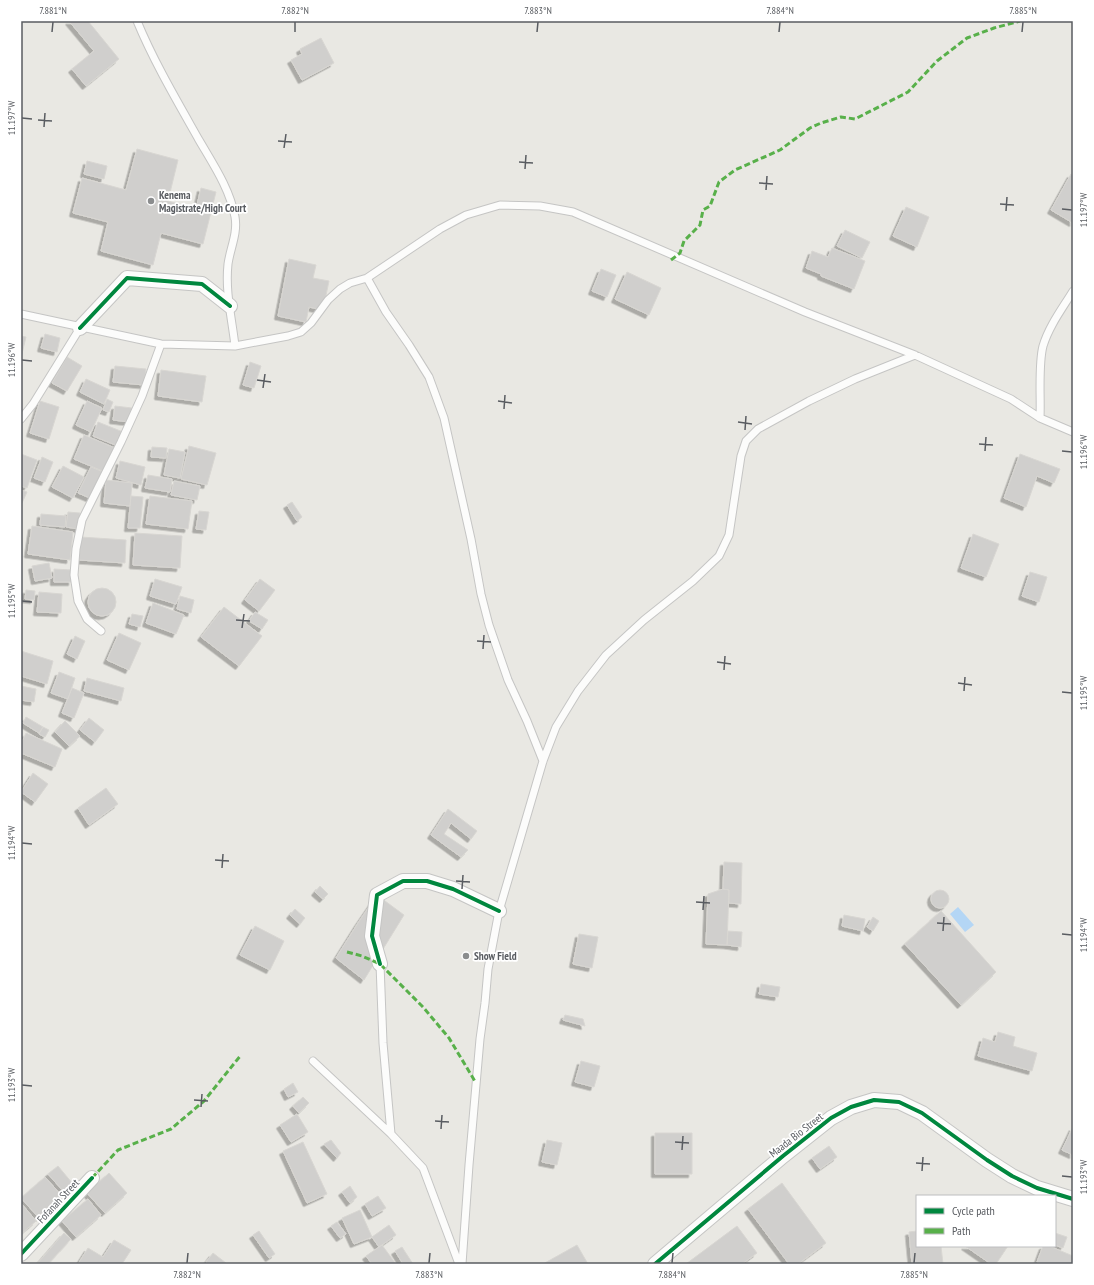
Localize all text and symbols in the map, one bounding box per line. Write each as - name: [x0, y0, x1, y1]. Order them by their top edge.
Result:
- text: 7.881°N: [39, 4, 67, 17]
- text: 7.882°N: [281, 4, 309, 17]
- text: 7.883°N: [524, 4, 552, 17]
- text: 7.884°N: [766, 4, 794, 17]
- text: 7.885°N: [1009, 4, 1037, 17]
- text: 11.197°W: [5, 101, 18, 135]
- place label: Kenema Magistrate/High Court: [159, 188, 247, 215]
- text: 11.197°W: [1077, 193, 1090, 227]
- marker: Kenema Magistrate/High Court: [146, 196, 156, 206]
- text: 11.196°W: [5, 343, 18, 377]
- text: 11.196°W: [1077, 435, 1090, 469]
- text: 11.195°W: [5, 584, 18, 618]
- text: 11.195°W: [1077, 676, 1090, 710]
- text: 11.194°W: [5, 826, 18, 860]
- text: 11.194°W: [1077, 918, 1090, 952]
- place label: Show Field: [474, 949, 517, 963]
- marker: Show Field: [461, 951, 471, 961]
- text: 11.193°W: [5, 1068, 18, 1102]
- street label: Maada Bio Street: [766, 1110, 826, 1160]
- text: 11.193°W: [1077, 1160, 1090, 1194]
- street label: Fofanah Street: [34, 1176, 82, 1226]
- legend: [916, 1195, 1056, 1247]
- text: Cycle path: [952, 1203, 995, 1218]
- text: Path: [952, 1223, 970, 1238]
- text: 7.882°N: [173, 1268, 201, 1281]
- text: 7.883°N: [415, 1268, 443, 1281]
- text: 7.884°N: [658, 1268, 686, 1281]
- text: 7.885°N: [900, 1268, 928, 1281]

